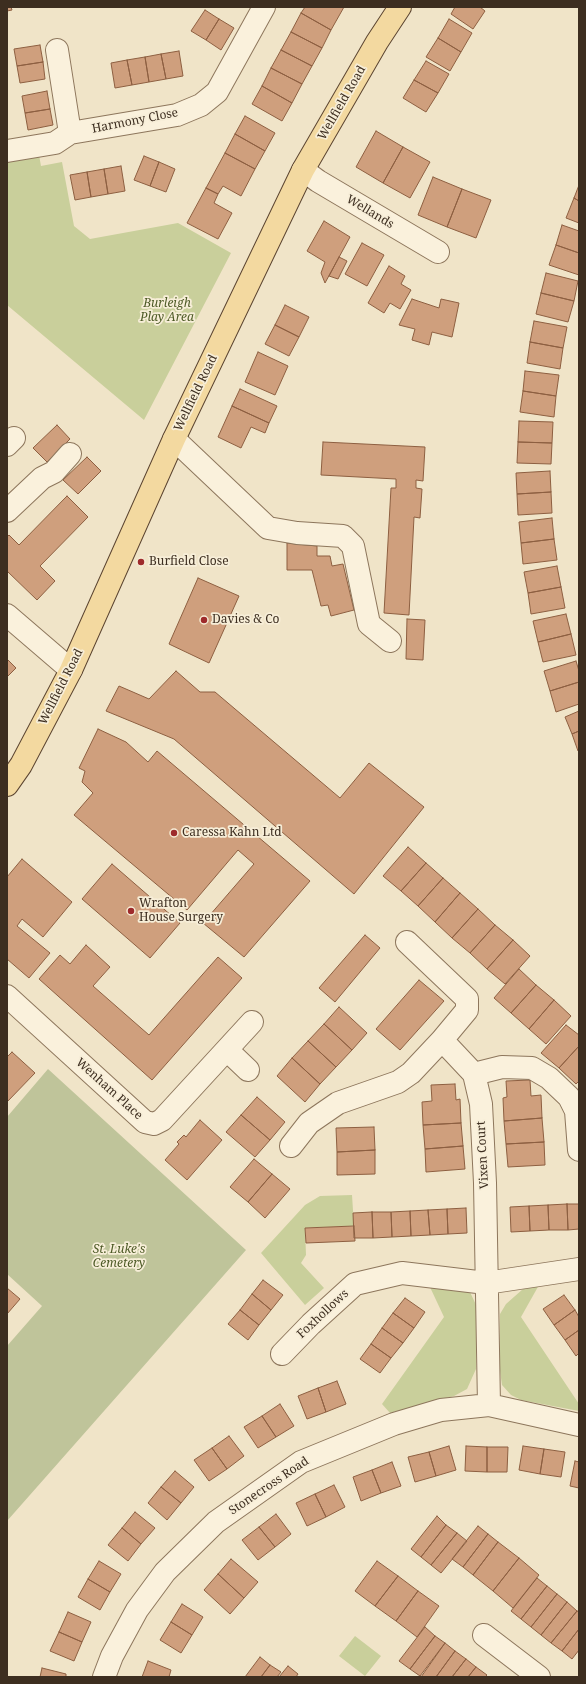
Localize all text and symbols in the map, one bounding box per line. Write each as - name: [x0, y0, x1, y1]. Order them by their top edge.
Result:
- street label: Wellfield Road: [315, 63, 369, 143]
- street label: Harmony Close: [91, 106, 179, 136]
- street label: Wellands: [344, 192, 396, 232]
- park label: Burleigh Play Area: [140, 297, 194, 325]
- street label: Wellfield Road: [171, 352, 221, 434]
- place label: Burfield Close: [149, 555, 229, 569]
- marker: Burfield Close: [136, 557, 146, 567]
- place label: Davies & Co: [212, 613, 280, 627]
- marker: Davies & Co: [199, 615, 209, 625]
- street label: Wellfield Road: [36, 647, 86, 727]
- place label: Caressa Kahn Ltd: [182, 826, 282, 840]
- marker: Caressa Kahn Ltd: [169, 828, 179, 838]
- place label: Wrafton House Surgery: [139, 897, 223, 925]
- marker: Wrafton House Surgery: [126, 906, 136, 916]
- street label: Wenham Place: [73, 1055, 145, 1123]
- street label: Vixen Court: [474, 1121, 492, 1189]
- park label: St. Luke's Cemetery: [93, 1243, 145, 1271]
- street label: Foxhollows: [294, 1287, 352, 1341]
- street label: Stonecross Road: [226, 1454, 312, 1518]

